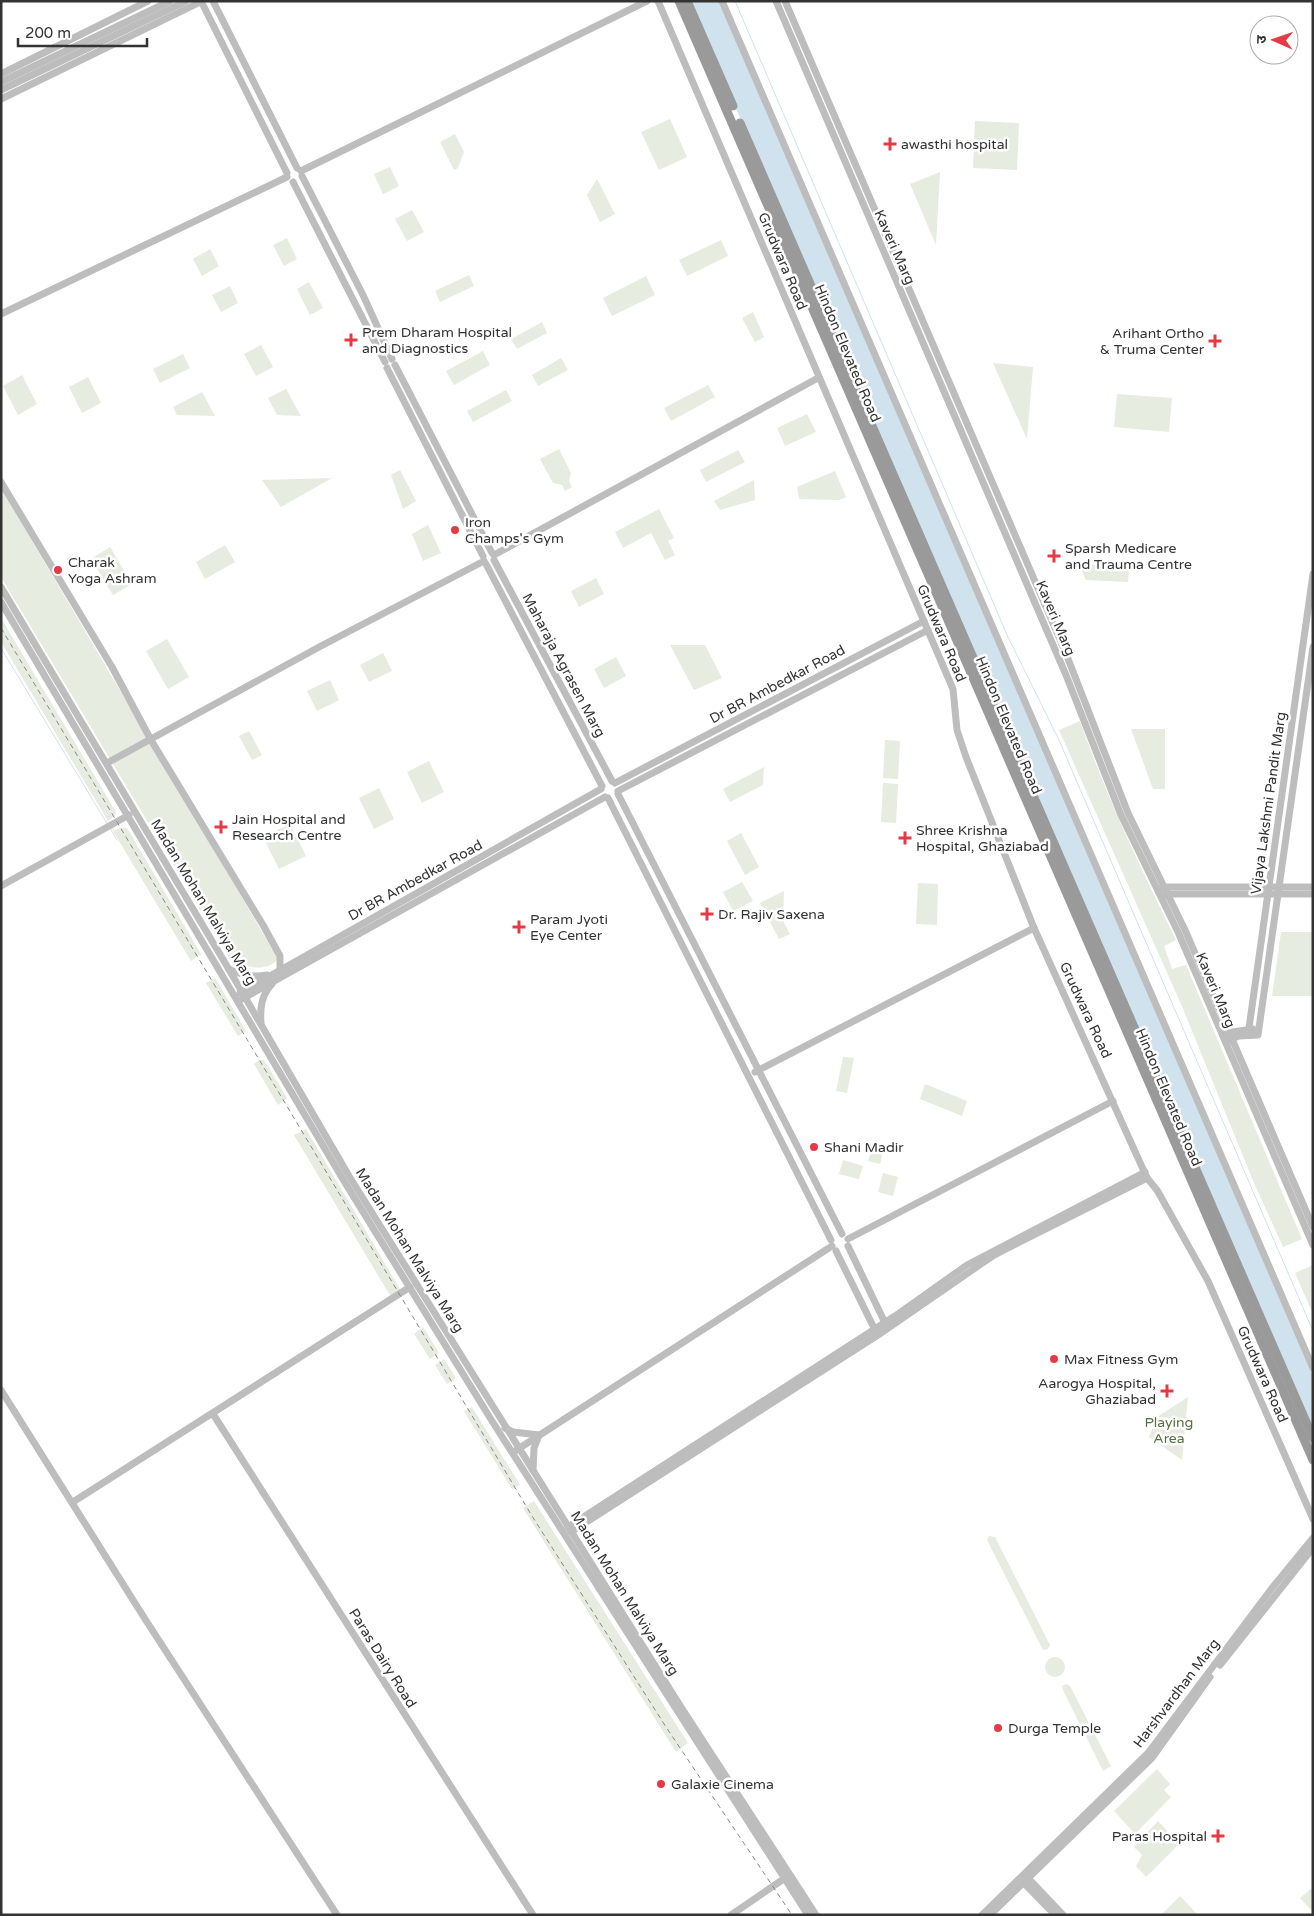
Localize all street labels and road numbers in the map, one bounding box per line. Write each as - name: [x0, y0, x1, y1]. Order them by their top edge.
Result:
- street label: Kaveri Marg: [870, 207, 919, 287]
- street label: Grudwara Road: [754, 210, 811, 312]
- street label: Hindon Elevated Road: [811, 282, 884, 425]
- street label: Kaveri Marg: [1032, 578, 1079, 658]
- street label: Grudwara Road: [913, 582, 970, 684]
- street label: Maharaja Agrasen Marg: [518, 590, 609, 740]
- street label: Dr BR Ambedkar Road: [707, 641, 848, 727]
- street label: Hindon Elevated Road: [972, 654, 1045, 797]
- street label: Vijaya Lakshmi Pandit Marg: [1247, 711, 1290, 895]
- street label: Madan Mohan Malviya Marg: [147, 816, 260, 988]
- street label: Dr BR Ambedkar Road: [345, 836, 485, 924]
- street label: Kaveri Marg: [1192, 950, 1239, 1030]
- street label: Grudwara Road: [1056, 959, 1115, 1061]
- street label: Hindon Elevated Road: [1132, 1026, 1205, 1169]
- street label: Madan Mohan Malviya Marg: [352, 1165, 467, 1336]
- street label: Grudwara Road: [1234, 1323, 1292, 1425]
- street label: Madan Mohan Malviya Marg: [567, 1508, 682, 1679]
- street label: Paras Dairy Road: [345, 1605, 420, 1711]
- street label: Harshvardhan Marg: [1130, 1635, 1223, 1751]

